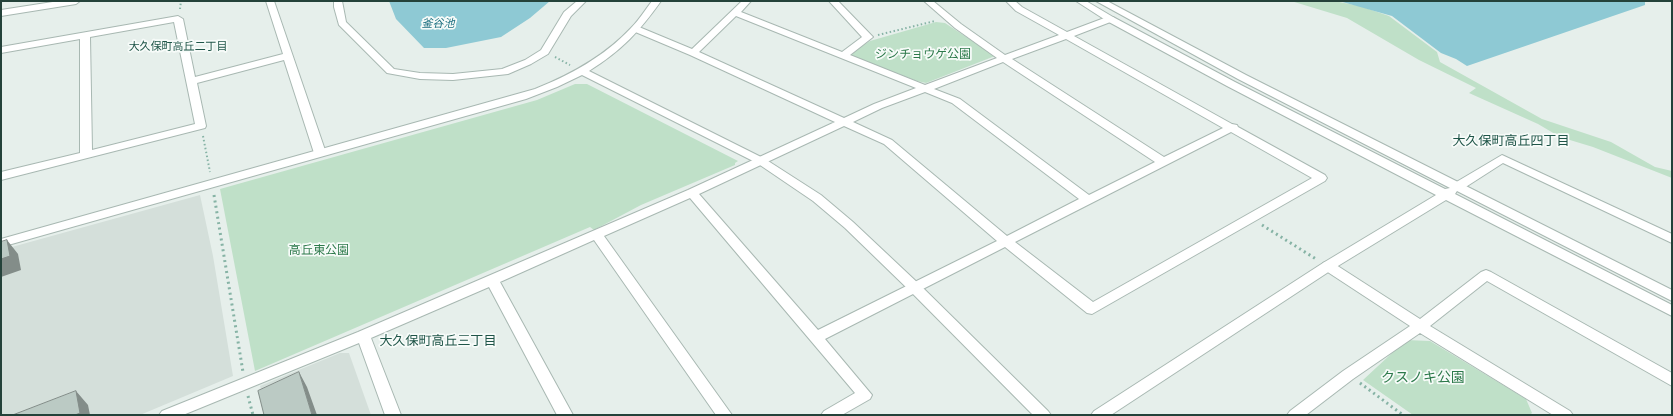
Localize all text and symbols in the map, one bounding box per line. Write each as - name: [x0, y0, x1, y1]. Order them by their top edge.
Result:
- water label: 釜谷池: [422, 17, 454, 31]
- district label: 大久保町高丘二丁目: [129, 40, 227, 54]
- park label: ジンチョウゲ公園: [875, 47, 971, 61]
- district label: 大久保町高丘四丁目: [1453, 133, 1569, 149]
- park label: 高丘東公園: [289, 243, 349, 257]
- district label: 大久保町高丘三丁目: [380, 333, 496, 349]
- park label: クスノキ公園: [1381, 370, 1465, 386]

